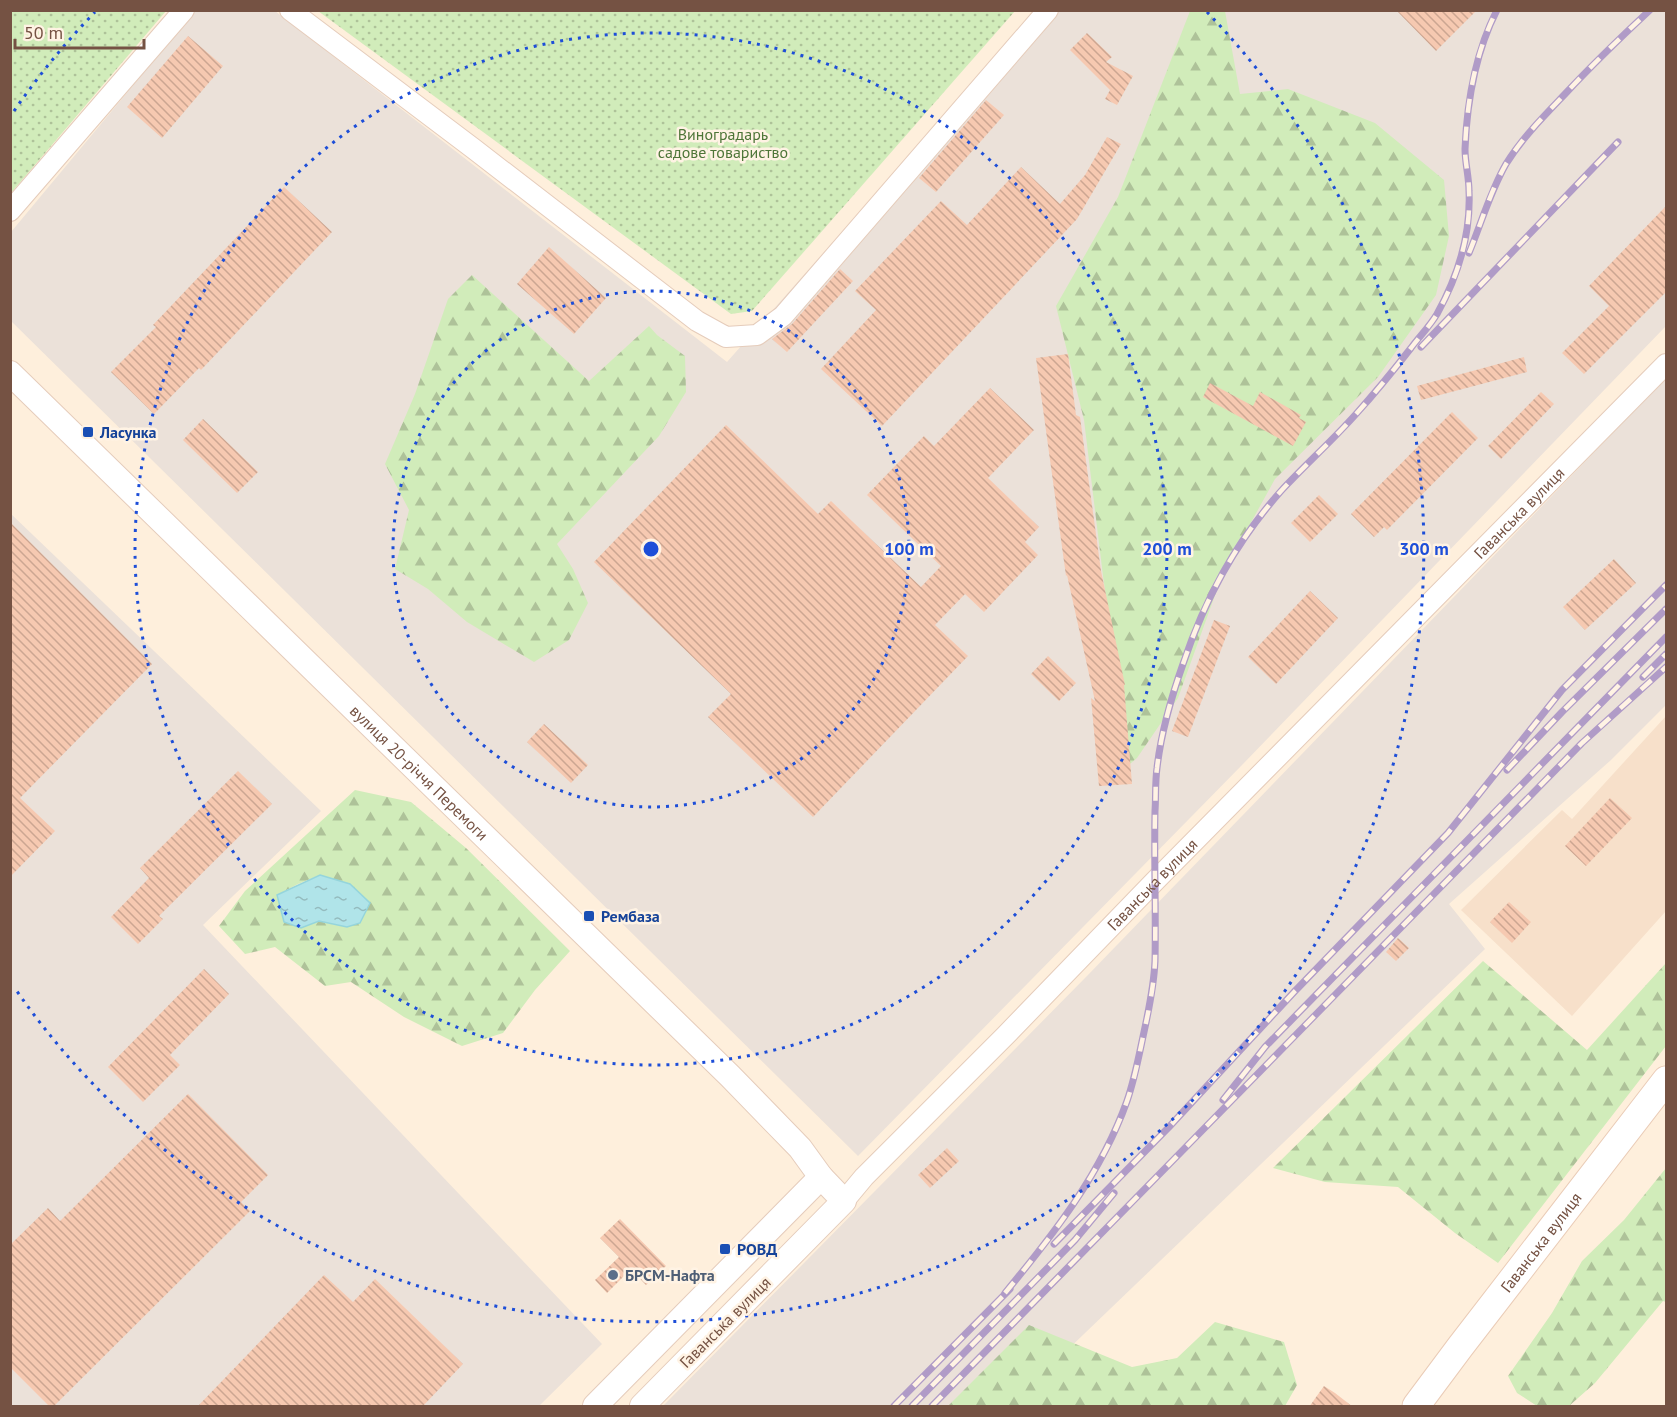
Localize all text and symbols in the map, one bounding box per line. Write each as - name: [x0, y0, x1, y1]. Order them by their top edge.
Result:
- scale bar: [15, 12, 144, 50]
- text: 50 m: [24, 21, 63, 44]
- park label: Виноградарь садове товариство: [658, 124, 788, 162]
- place label: Ласунка: [99, 422, 157, 442]
- marker: Ласунка: [81, 425, 95, 439]
- street label: Гаванська вулиця: [1469, 463, 1568, 563]
- text: 100 m: [884, 537, 934, 560]
- text: 200 m: [1142, 537, 1192, 560]
- text: 300 m: [1399, 537, 1449, 560]
- centre of rings: [641, 539, 661, 559]
- street label: вулиця 20-річчя Перемоги: [346, 701, 493, 845]
- street label: Гаванська вулиця: [1103, 834, 1202, 934]
- place label: Рембаза: [601, 906, 660, 926]
- marker: Рембаза: [582, 909, 596, 923]
- street label: Гаванська вулиця: [1496, 1188, 1586, 1296]
- place label: РОВД: [737, 1239, 777, 1259]
- marker: РОВД: [718, 1242, 732, 1256]
- place label: БРСМ-Нафта: [625, 1265, 715, 1285]
- marker: БРСМ-Нафта: [606, 1268, 620, 1282]
- street label: Гаванська вулиця: [675, 1272, 775, 1372]

